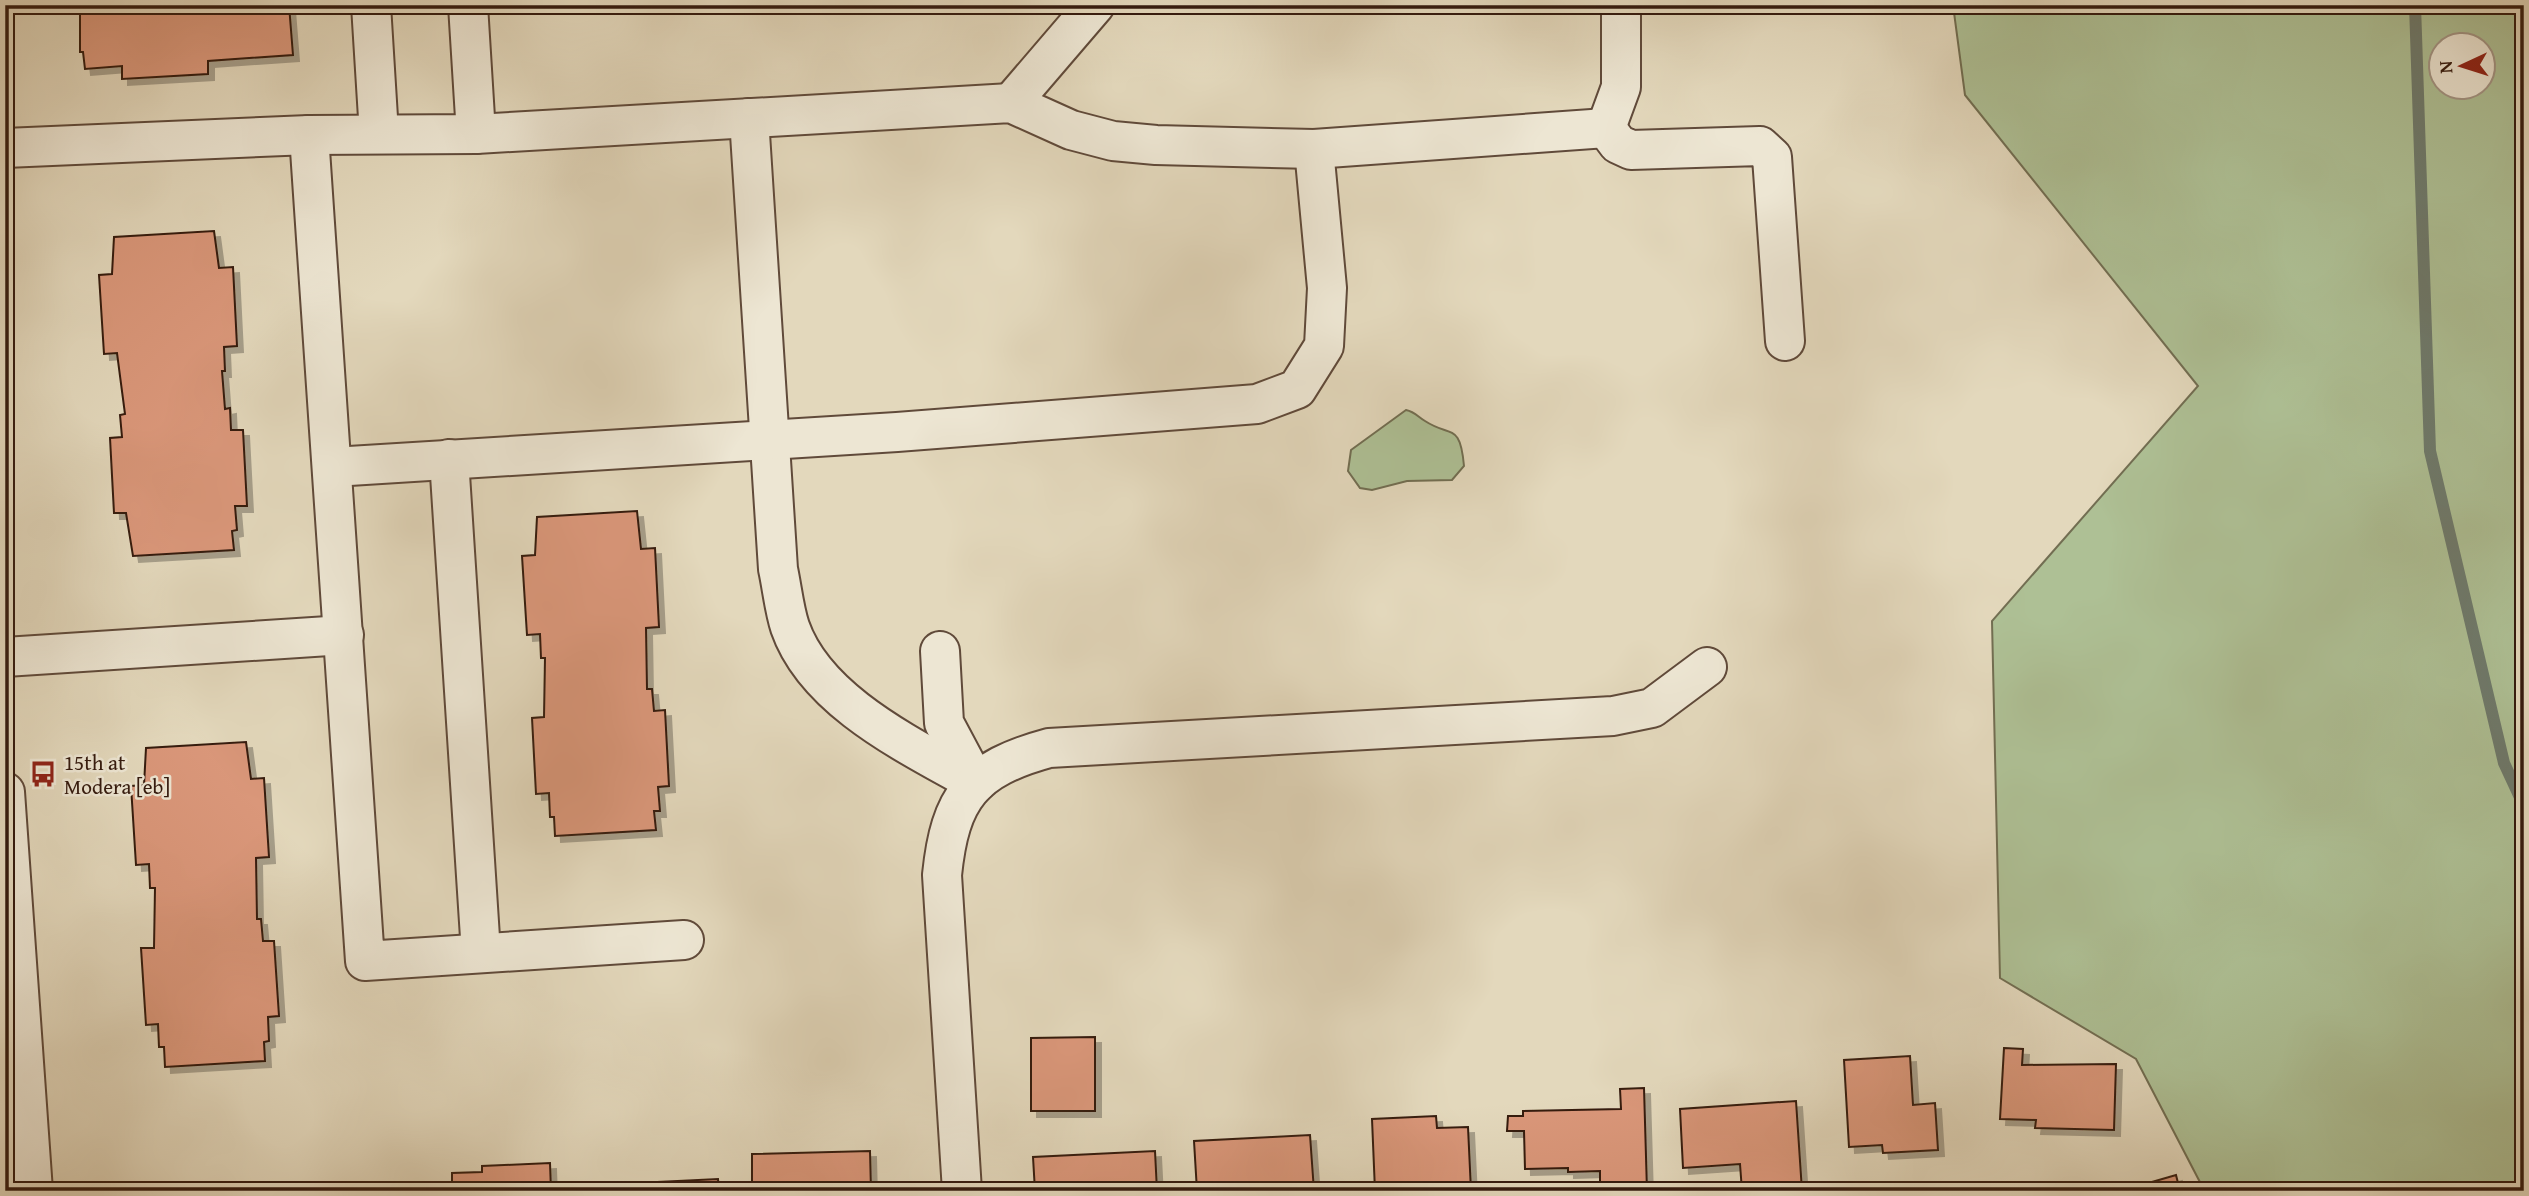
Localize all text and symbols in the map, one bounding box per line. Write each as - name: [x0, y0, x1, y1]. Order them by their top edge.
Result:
- north arrow: [2428, 32, 2498, 102]
- text: N: [2431, 60, 2459, 74]
- place label: 15th at Modera [eb]: [64, 747, 170, 802]
- bus stop icon: 15th at Modera [eb]: [28, 759, 58, 789]

